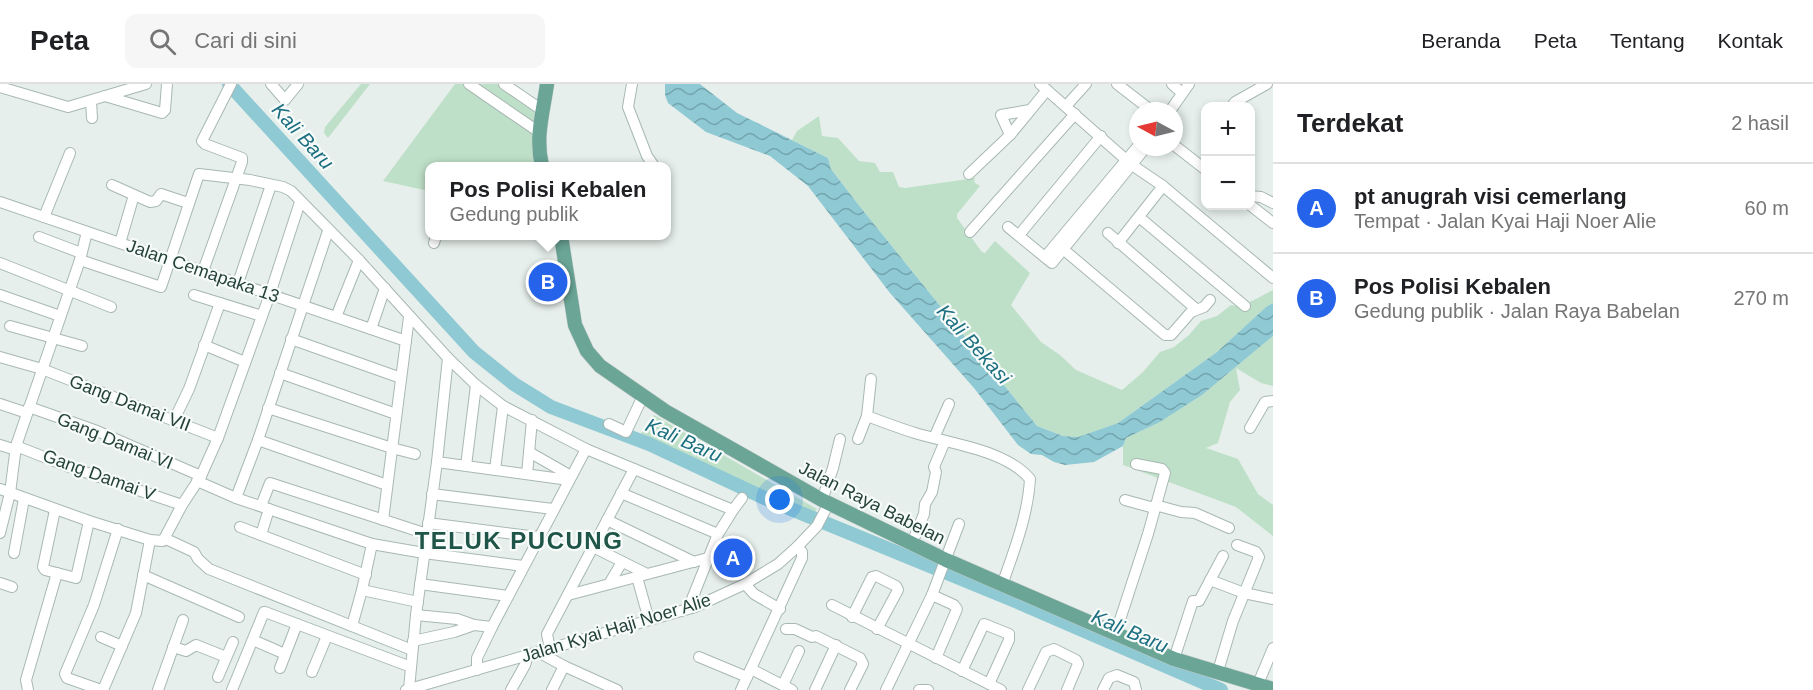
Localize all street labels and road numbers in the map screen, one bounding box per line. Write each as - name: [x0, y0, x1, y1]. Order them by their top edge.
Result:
- street label: Jalan Cemapaka 13: [124, 235, 282, 307]
- street label: Gang Damai VII: [67, 371, 193, 435]
- street label: Gang Damai VI: [54, 408, 176, 474]
- street label: Gang Damai V: [40, 445, 158, 505]
- street label: Jalan Raya Babelan: [796, 458, 948, 548]
- street label: Jalan Kyai Haji Noer Alie: [519, 590, 713, 666]

